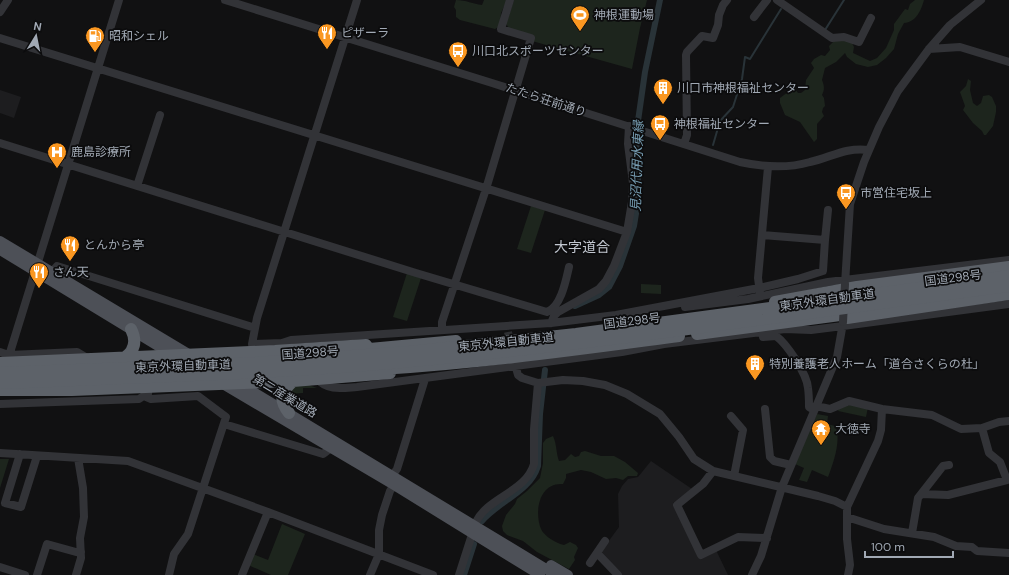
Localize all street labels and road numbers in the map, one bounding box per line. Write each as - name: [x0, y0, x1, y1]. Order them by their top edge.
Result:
- street label: たたら荘前通り: [504, 79, 588, 121]
- street label: 国道298号: [924, 267, 982, 289]
- street label: 東京外環自動車道: [778, 285, 876, 315]
- street label: 国道298号: [603, 310, 661, 332]
- street label: 東京外環自動車道: [457, 329, 555, 355]
- street label: 国道298号: [281, 343, 339, 363]
- street label: 東京外環自動車道: [135, 356, 231, 376]
- street label: 第二産業道路: [250, 371, 320, 421]

